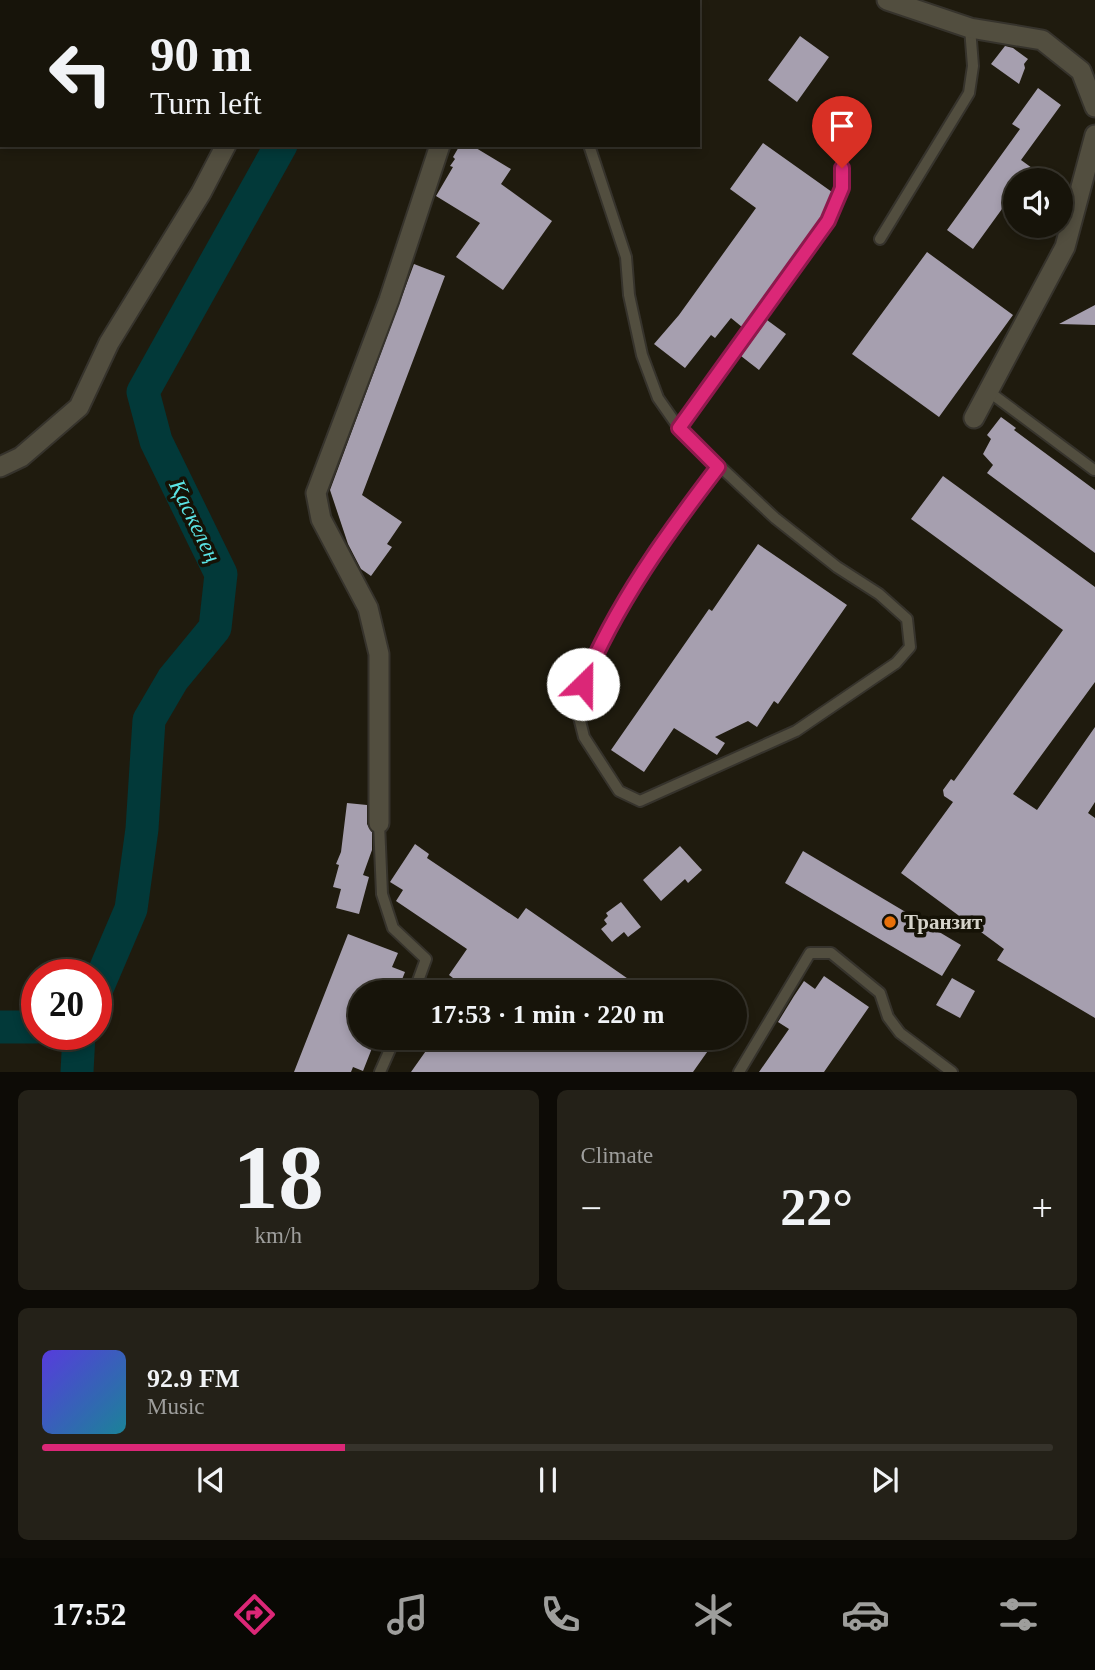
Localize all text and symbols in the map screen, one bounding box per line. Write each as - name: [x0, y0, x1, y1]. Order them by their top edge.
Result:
- text: 90 m: [150, 27, 252, 82]
- icon: left: [35, 28, 126, 119]
- text: Turn left: [150, 85, 262, 121]
- pin: [812, 96, 872, 168]
- icon: arrive: [823, 107, 861, 145]
- map controls: [1003, 168, 1073, 238]
- button: sound: [1003, 168, 1073, 238]
- water label: Қаскелең: [164, 475, 226, 566]
- position arrow: [546, 647, 620, 721]
- place label: Транзит: [904, 910, 983, 934]
- marker: Транзит: [882, 914, 898, 930]
- speed limit sign: 20: [21, 959, 112, 1050]
- text: 17:53 · 1 min · 220 m: [431, 1000, 665, 1029]
- text: 18: [233, 1127, 324, 1228]
- text: Climate: [581, 1143, 653, 1168]
- text: 22°: [780, 1179, 853, 1236]
- text: −: [581, 1187, 602, 1229]
- text: +: [1032, 1187, 1053, 1229]
- text: km/h: [255, 1223, 302, 1248]
- text: 92.9 FM: [147, 1364, 239, 1393]
- text: Music: [147, 1394, 205, 1419]
- icon: previous: [192, 1461, 230, 1499]
- icon: pause: [529, 1461, 567, 1499]
- icon: next: [866, 1461, 904, 1499]
- icon: directions: [230, 1590, 279, 1639]
- icon: music: [383, 1590, 432, 1639]
- icon: phone: [536, 1590, 585, 1639]
- icon: climate: [689, 1590, 738, 1639]
- icon: car: [841, 1590, 890, 1639]
- icon: filters: [994, 1590, 1043, 1639]
- text: 17:52: [52, 1596, 127, 1632]

